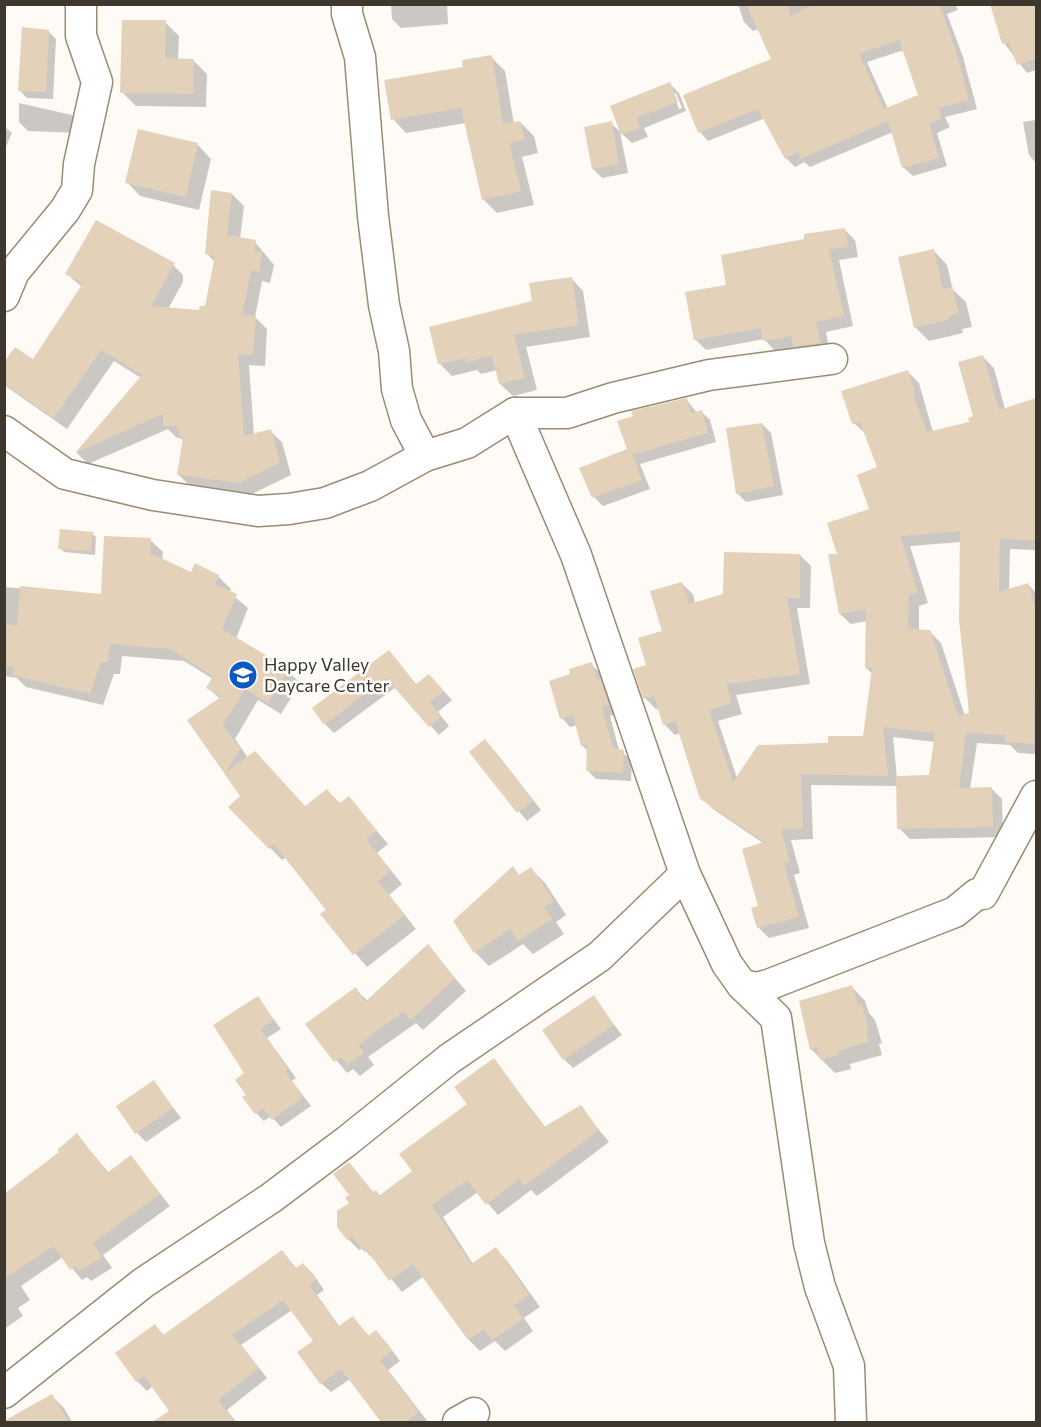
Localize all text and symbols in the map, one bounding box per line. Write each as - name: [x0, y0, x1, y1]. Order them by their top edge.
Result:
- place label: Happy Valley Daycare Center: [264, 653, 390, 696]
- school or university icon: Happy Valley Daycare Center: [227, 659, 259, 691]

